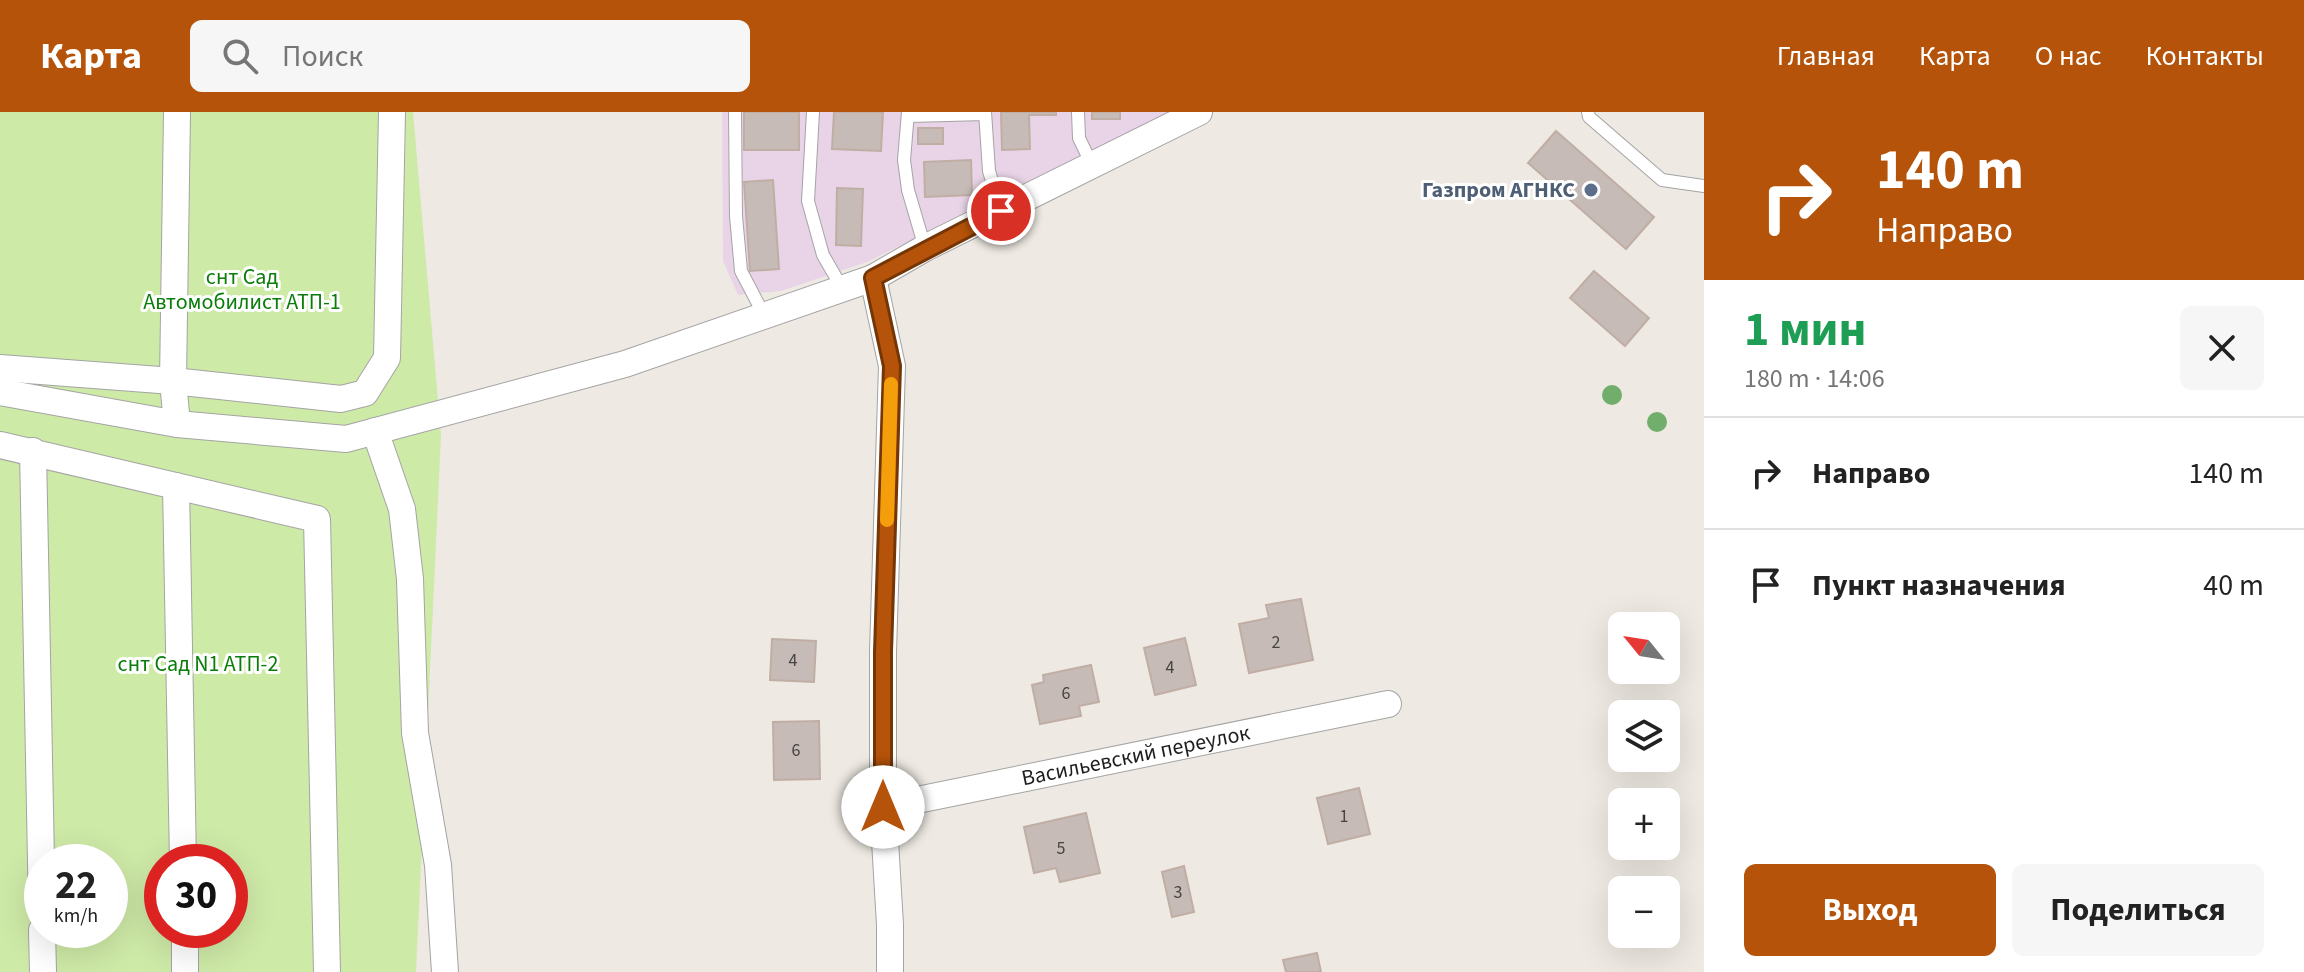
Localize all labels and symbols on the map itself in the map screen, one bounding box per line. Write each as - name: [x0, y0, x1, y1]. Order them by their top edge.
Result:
- place label: Газпром АГНКС: [1422, 174, 1575, 206]
- pin: [967, 177, 1035, 245]
- marker: Газпром АГНКС: [1582, 181, 1600, 199]
- park label: снт Сад Автомобилист АТП-1: [143, 261, 341, 318]
- north arrow: [1608, 612, 1680, 684]
- house number: 2: [1272, 630, 1281, 655]
- park label: снт Сад N1 АТП-2: [118, 648, 278, 680]
- house number: 4: [789, 648, 798, 673]
- house number: 4: [1166, 655, 1175, 680]
- house number: 6: [1062, 681, 1071, 706]
- street label: Васильевский переулок: [1019, 717, 1253, 794]
- house number: 6: [792, 738, 801, 763]
- position arrow: [841, 765, 925, 849]
- house number: 1: [1340, 804, 1348, 829]
- house number: 5: [1057, 836, 1066, 861]
- speed limit sign: 30: [144, 844, 248, 948]
- house number: 3: [1174, 880, 1183, 905]

